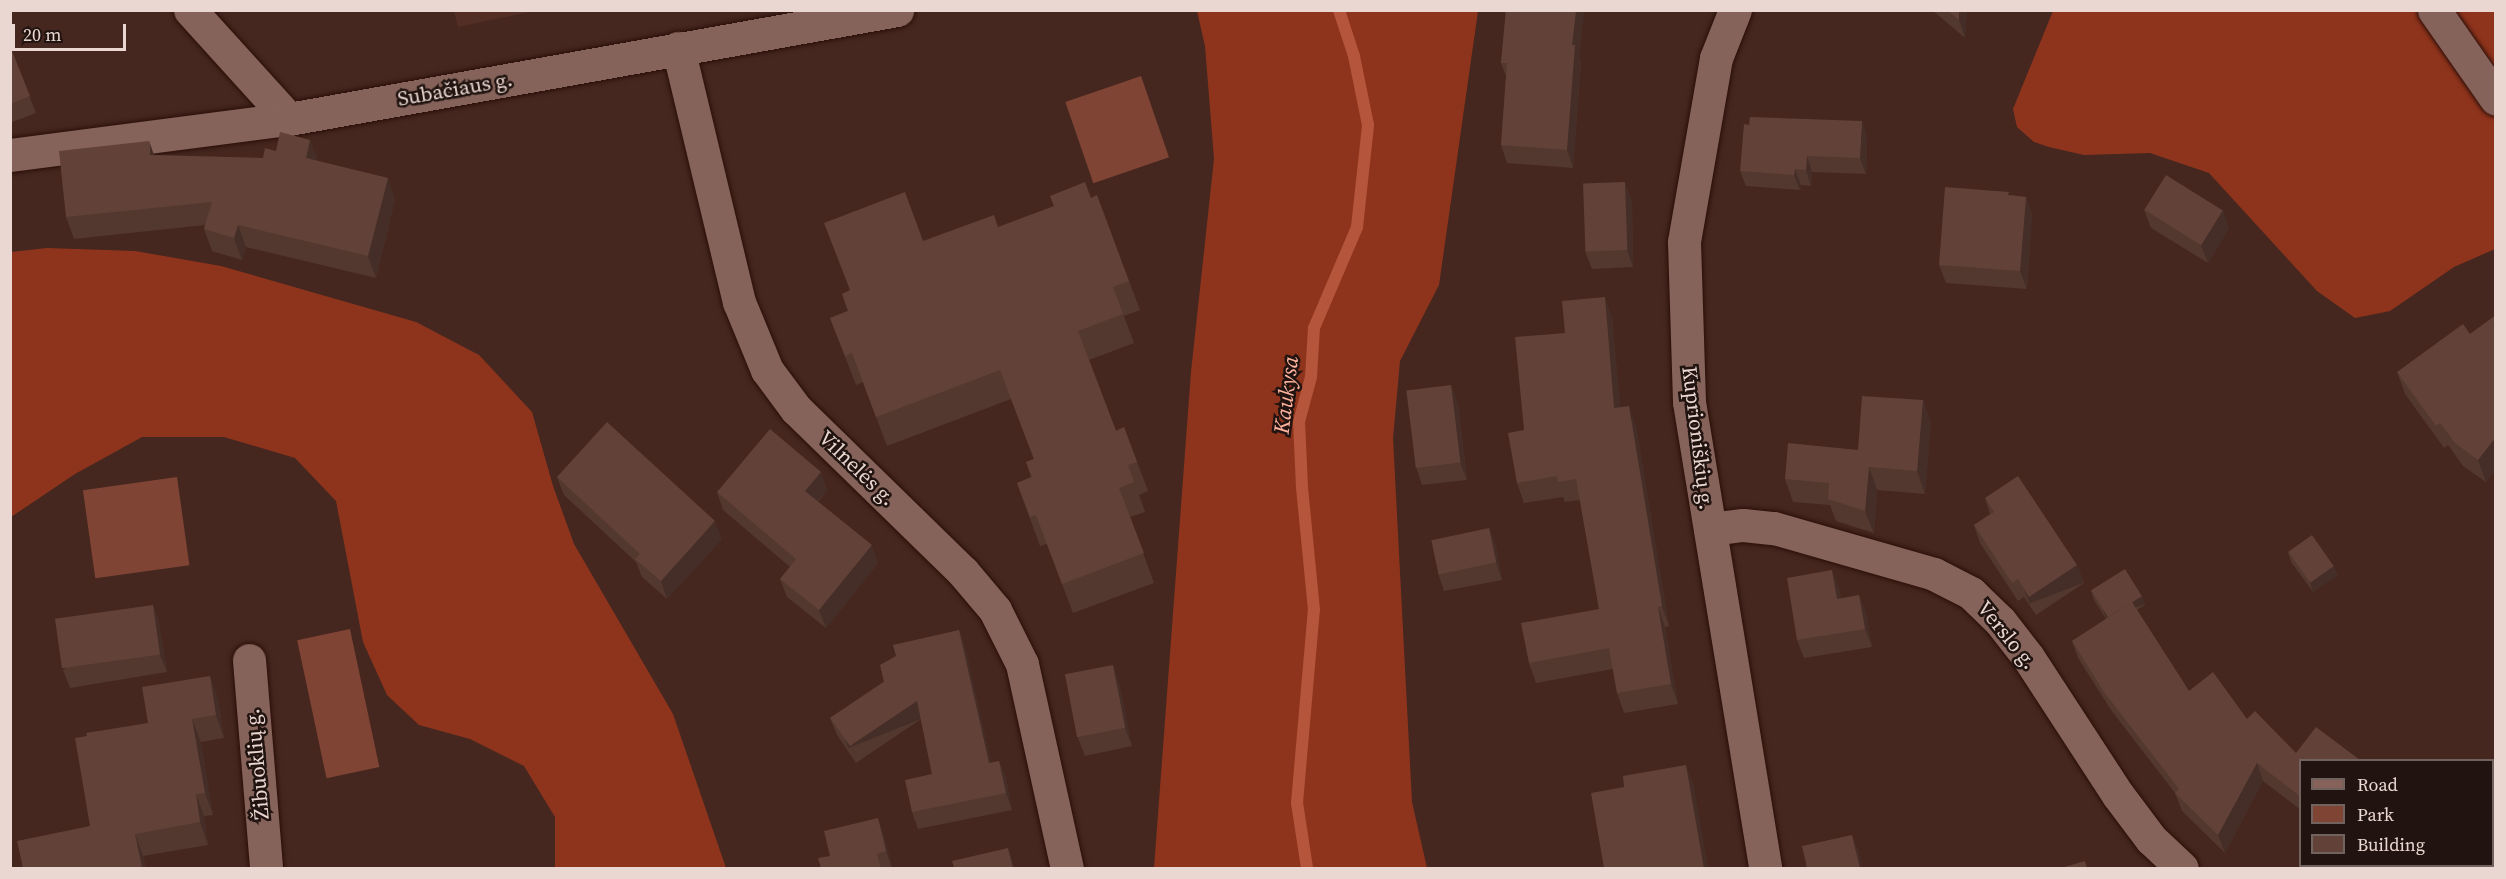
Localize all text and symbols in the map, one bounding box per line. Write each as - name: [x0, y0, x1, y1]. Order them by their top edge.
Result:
- scale bar: [15, 12, 129, 50]
- text: 20 m: [23, 22, 61, 47]
- street label: Subačiaus g.: [396, 67, 514, 111]
- water label: Kaukysa: [1268, 355, 1304, 435]
- street label: Kuprioniškių g.: [1677, 365, 1719, 511]
- street label: Vilnelės g.: [813, 425, 901, 511]
- street label: Verslo g.: [1972, 596, 2042, 674]
- street label: Žibuoklių g.: [240, 707, 274, 821]
- legend: [2299, 759, 2494, 867]
- text: Road: [2357, 772, 2398, 797]
- text: Park: [2357, 802, 2394, 827]
- text: Building: [2357, 832, 2425, 857]

